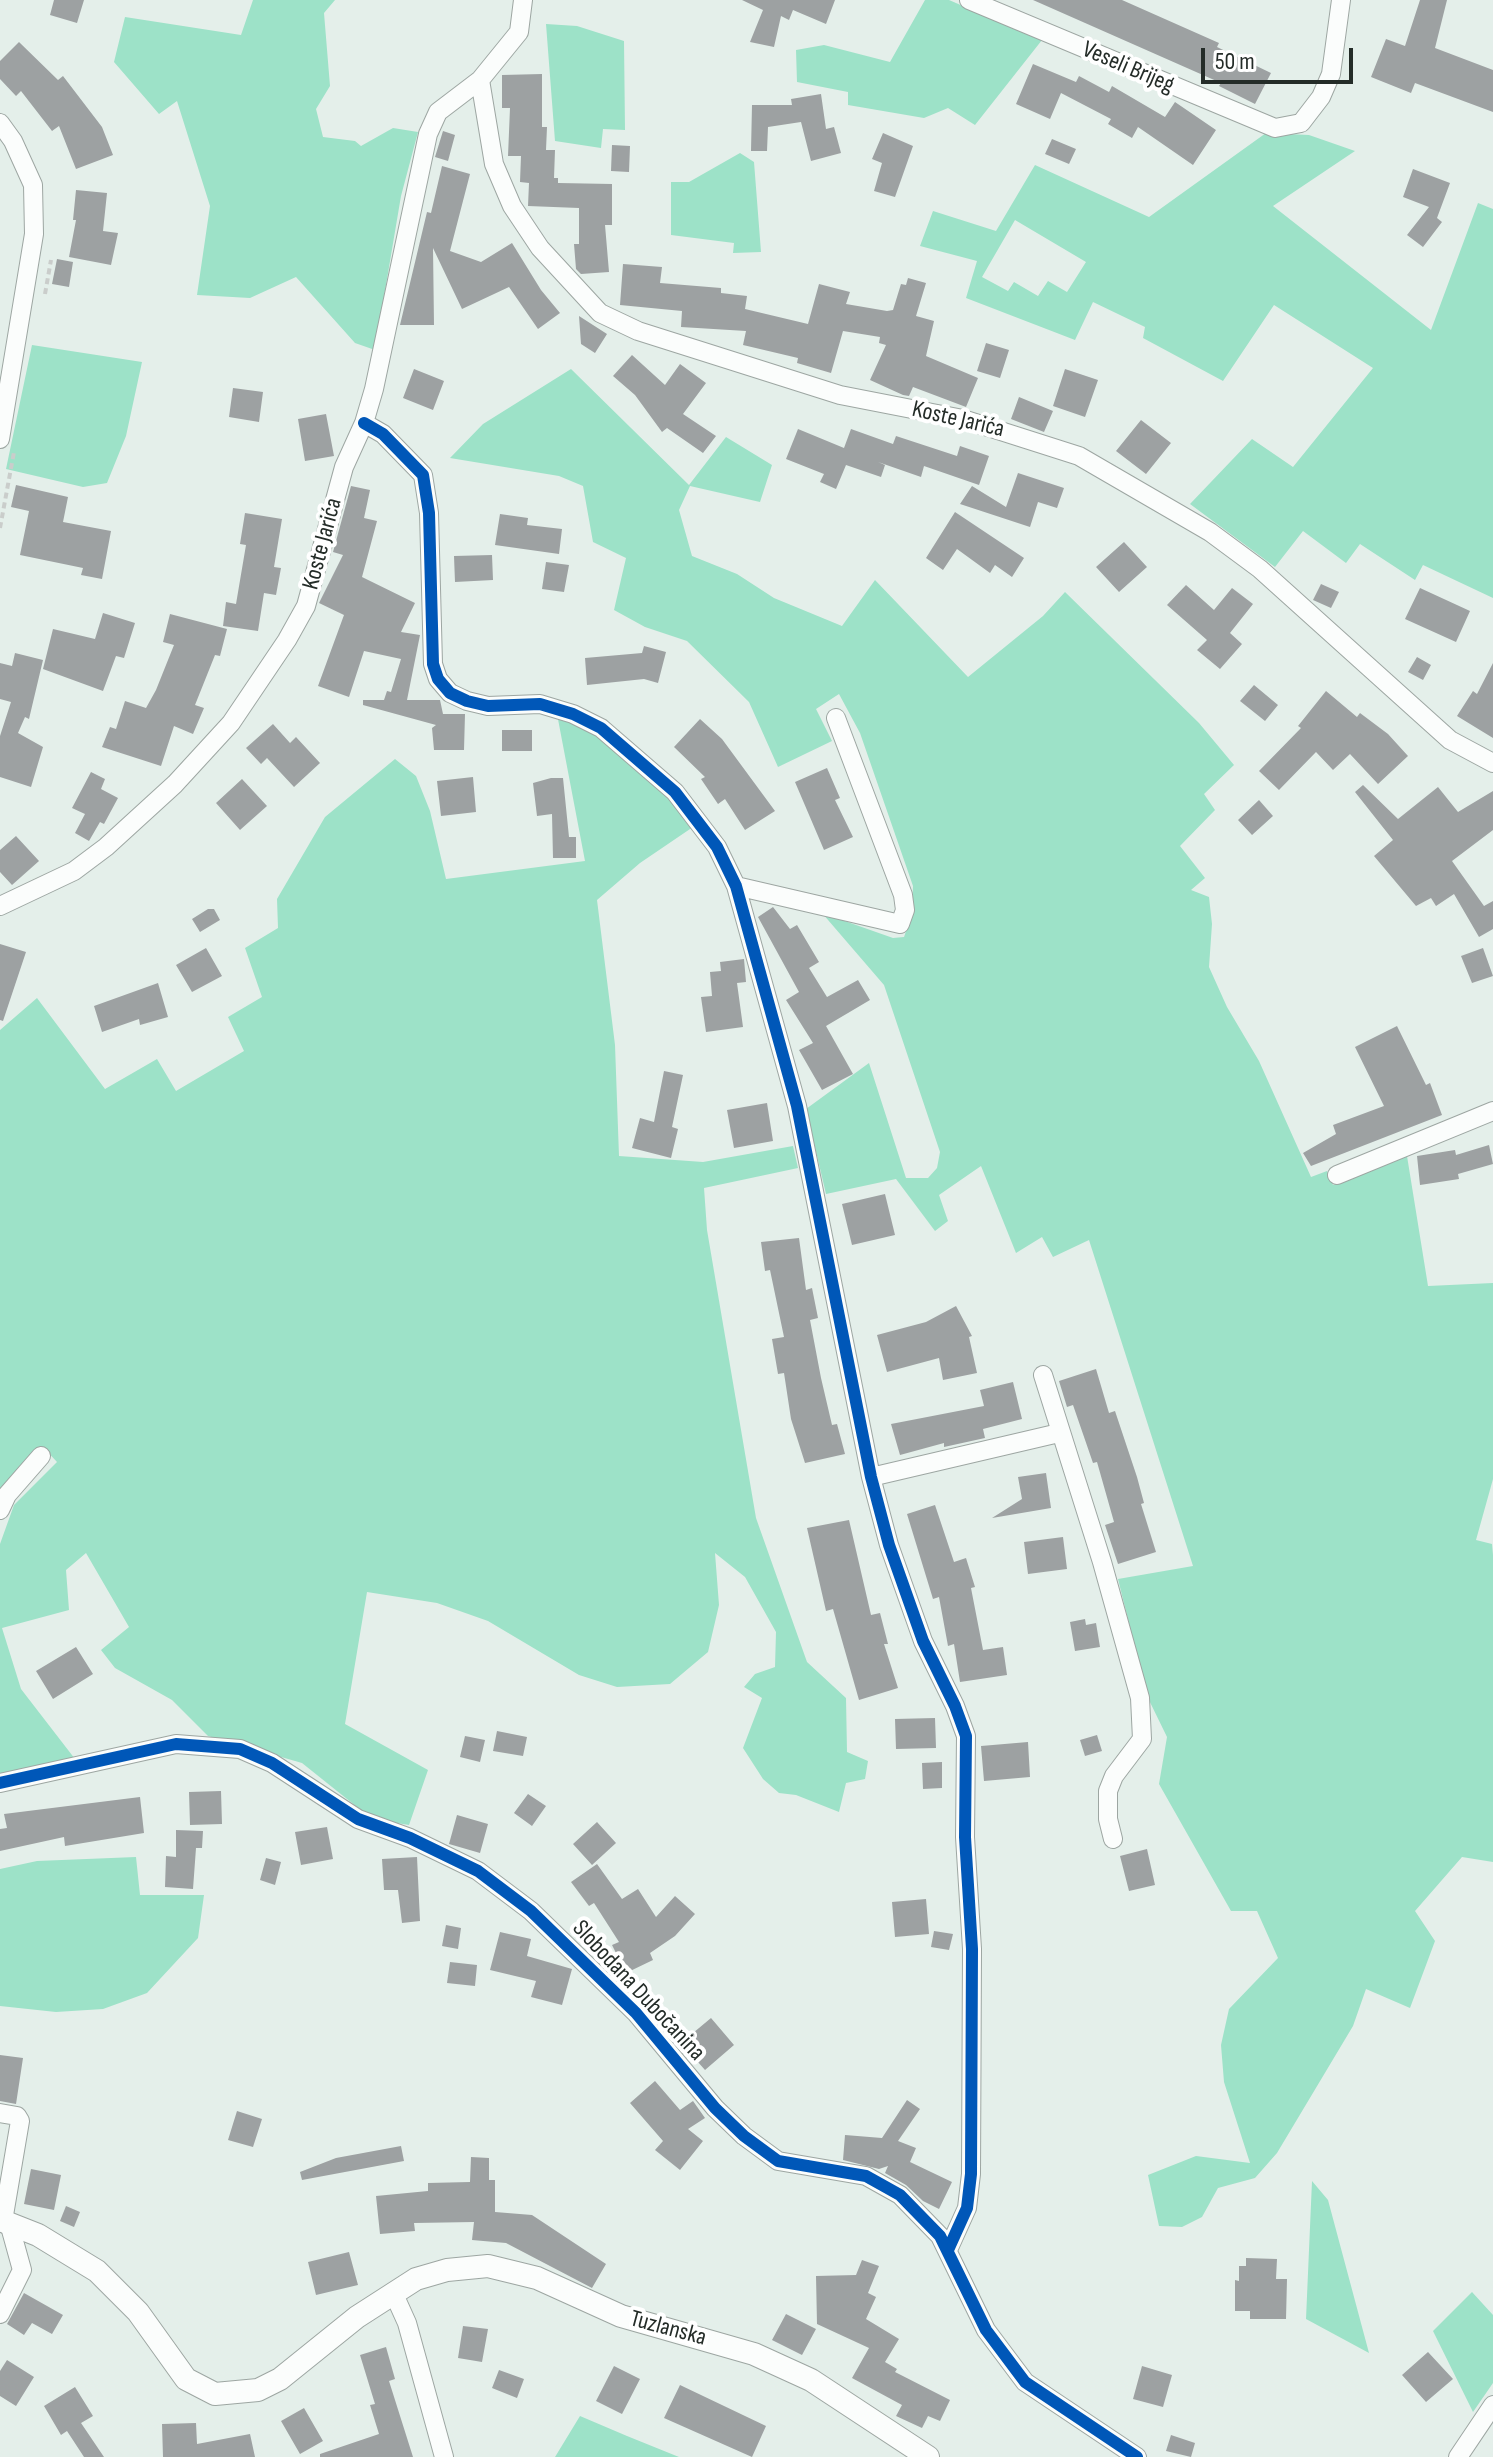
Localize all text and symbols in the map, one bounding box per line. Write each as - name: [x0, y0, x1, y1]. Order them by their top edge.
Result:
- scale bar: [1205, 32, 1357, 82]
- street label: Veseli Brijeg: [1078, 36, 1178, 100]
- text: 50 m: [1215, 47, 1255, 76]
- street label: Koste Jarića: [909, 395, 1007, 445]
- street label: Koste Jarića: [297, 495, 349, 593]
- street label: Slobodana Dubočanina: [565, 1915, 711, 2067]
- street label: Tuzlanska: [627, 2305, 709, 2353]

